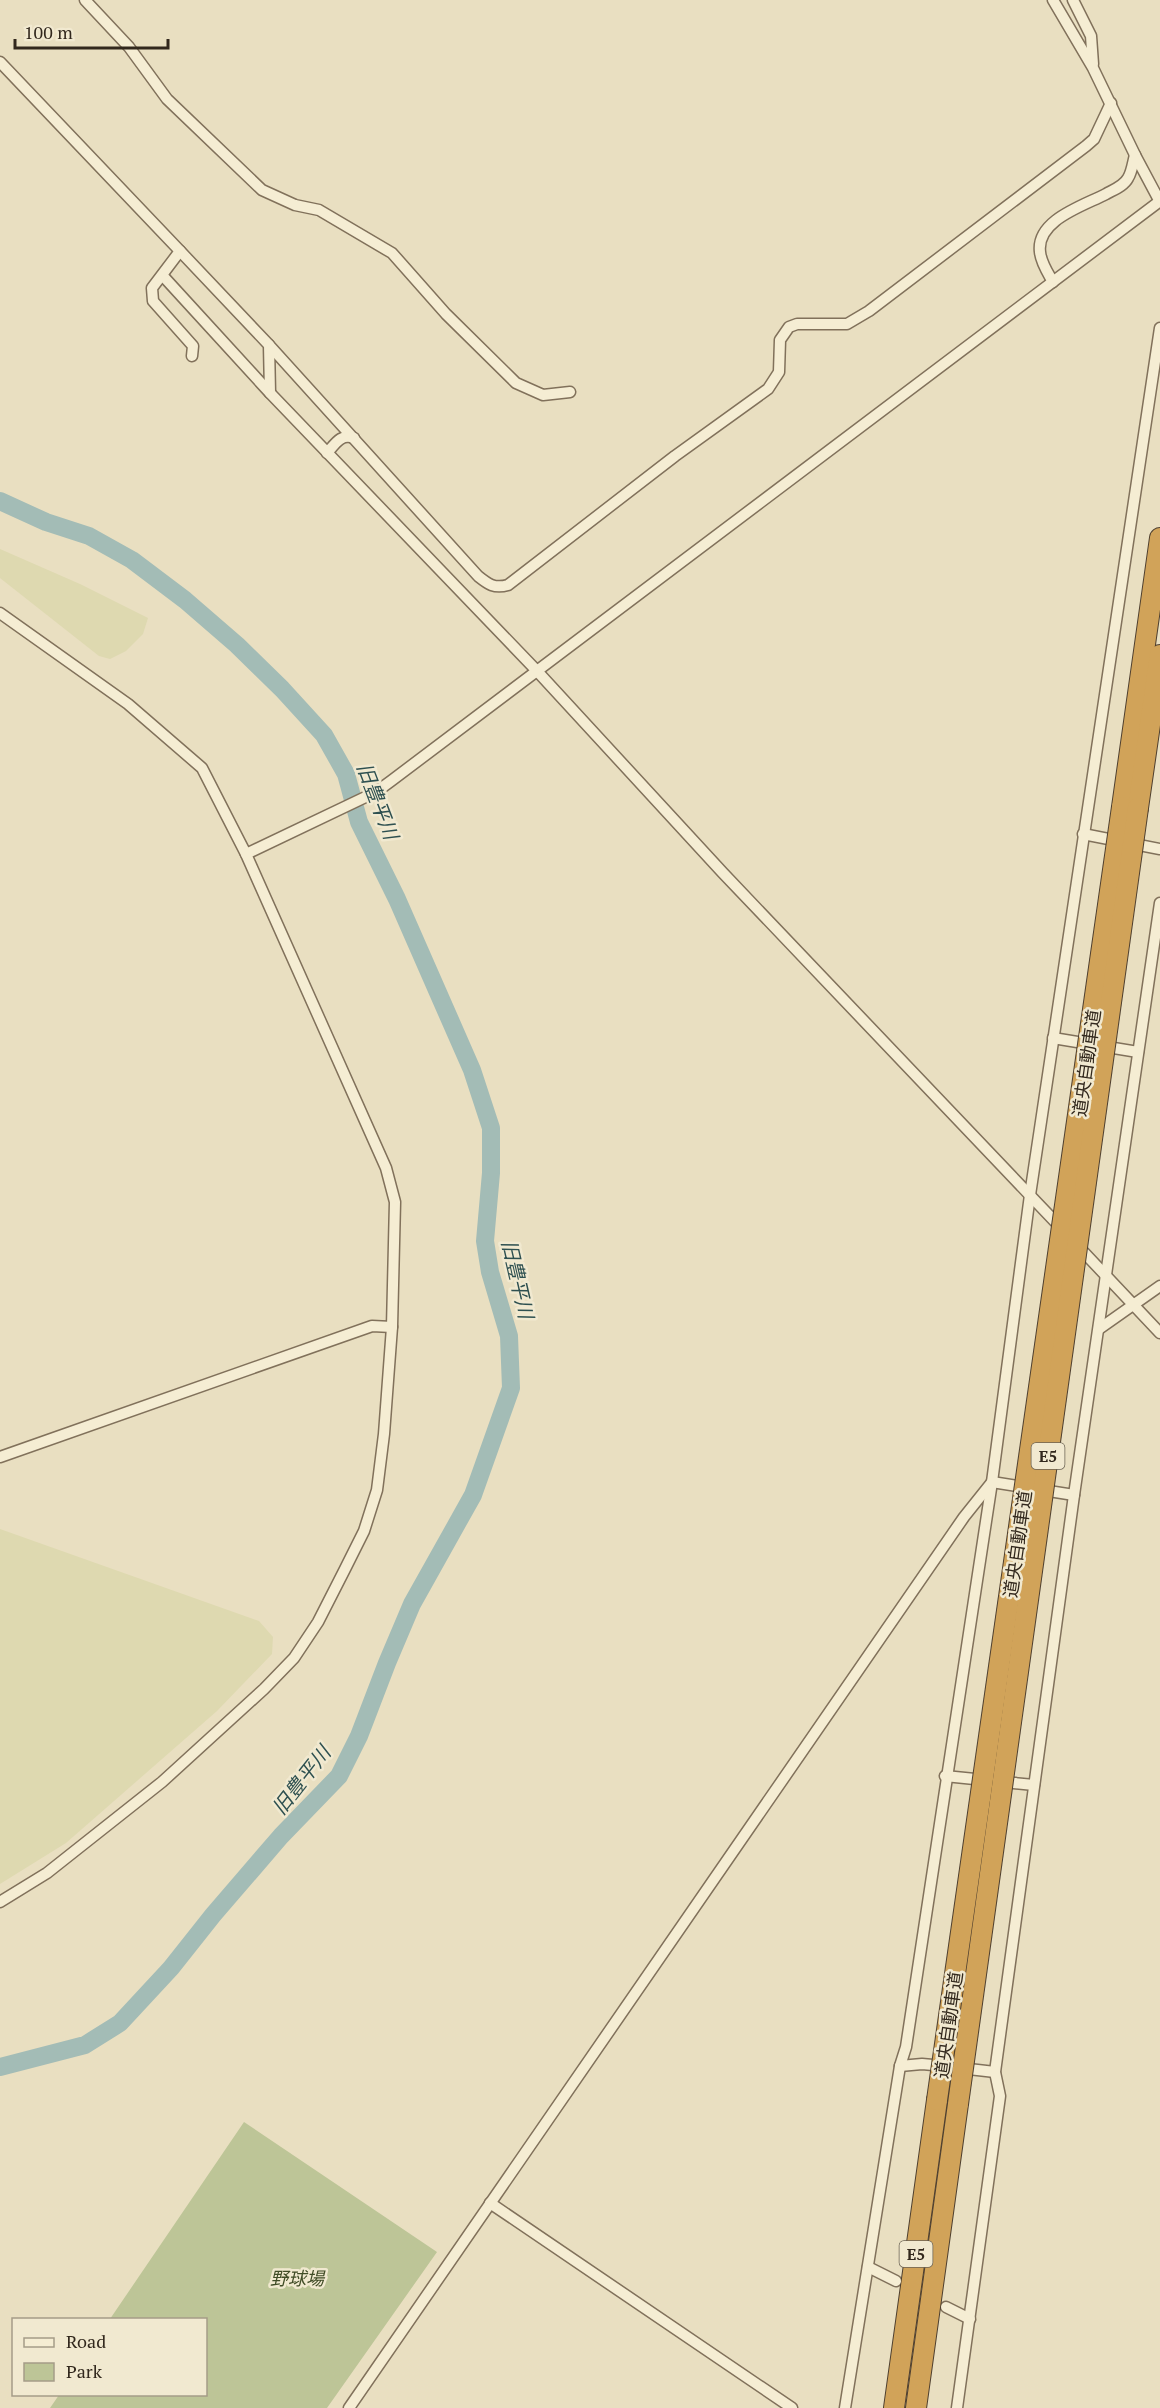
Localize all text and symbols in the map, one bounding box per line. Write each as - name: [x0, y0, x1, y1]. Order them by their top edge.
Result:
- scale bar: [15, 12, 168, 50]
- text: 100 m: [24, 20, 73, 44]
- water label: 旧豊平川: [351, 759, 406, 845]
- street label: 道央自動車道: [1067, 1008, 1105, 1118]
- water label: 旧豊平川: [496, 1237, 541, 1323]
- road number: E5: [1032, 1443, 1064, 1469]
- street label: 道央自動車道: [998, 1489, 1036, 1599]
- water label: 旧豊平川: [266, 1739, 337, 1820]
- street label: 道央自動車道: [929, 1970, 967, 2080]
- road number: E5: [900, 2241, 932, 2267]
- park label: 野球場: [270, 2266, 326, 2290]
- legend: [12, 2318, 207, 2396]
- text: Road: [66, 2329, 106, 2353]
- text: Park: [66, 2359, 103, 2383]

